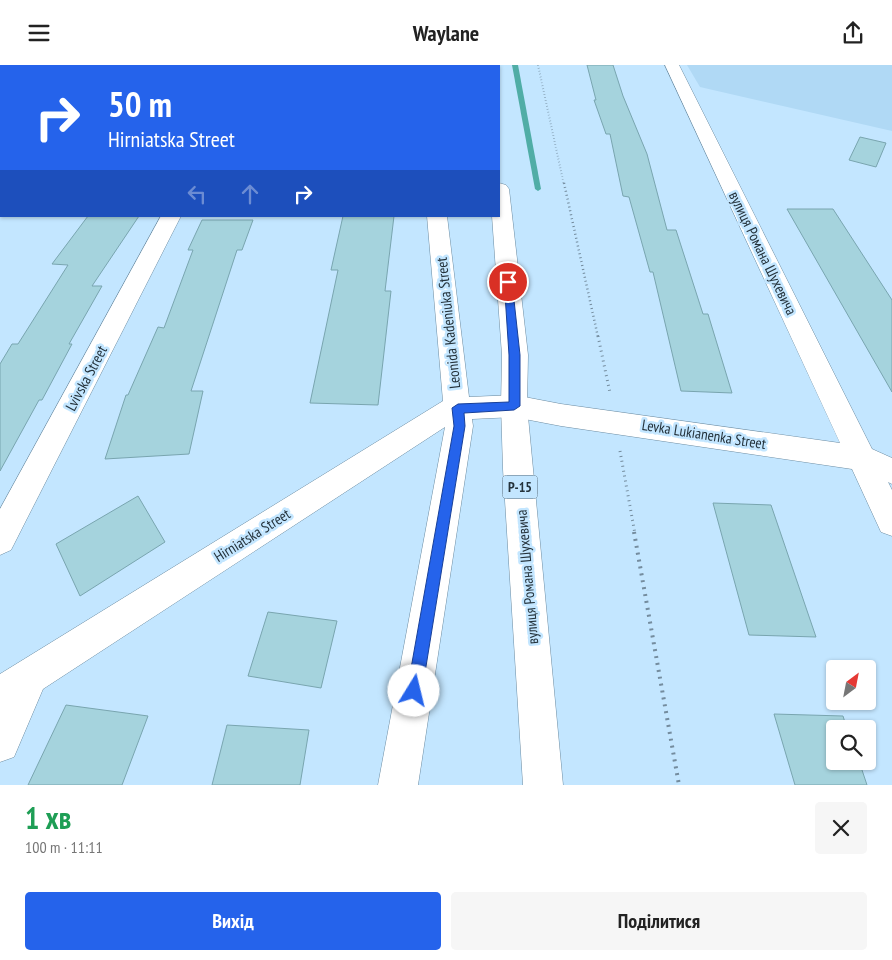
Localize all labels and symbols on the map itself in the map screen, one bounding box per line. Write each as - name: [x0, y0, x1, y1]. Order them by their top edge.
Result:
- street label: вулиця Романа Шухевича: [725, 188, 801, 318]
- street label: Leonida Kadeniuka Street: [432, 256, 464, 390]
- pin: [487, 261, 529, 303]
- street label: Lvivska Street: [61, 342, 111, 414]
- street label: Levka Lukianenka Street: [641, 415, 767, 453]
- road number: Р-15: [502, 476, 538, 499]
- street label: Hirniatska Street: [210, 504, 294, 566]
- street label: вулиця Романа Шухевича: [512, 509, 542, 645]
- north arrow: [826, 660, 876, 710]
- position arrow: [387, 664, 439, 716]

